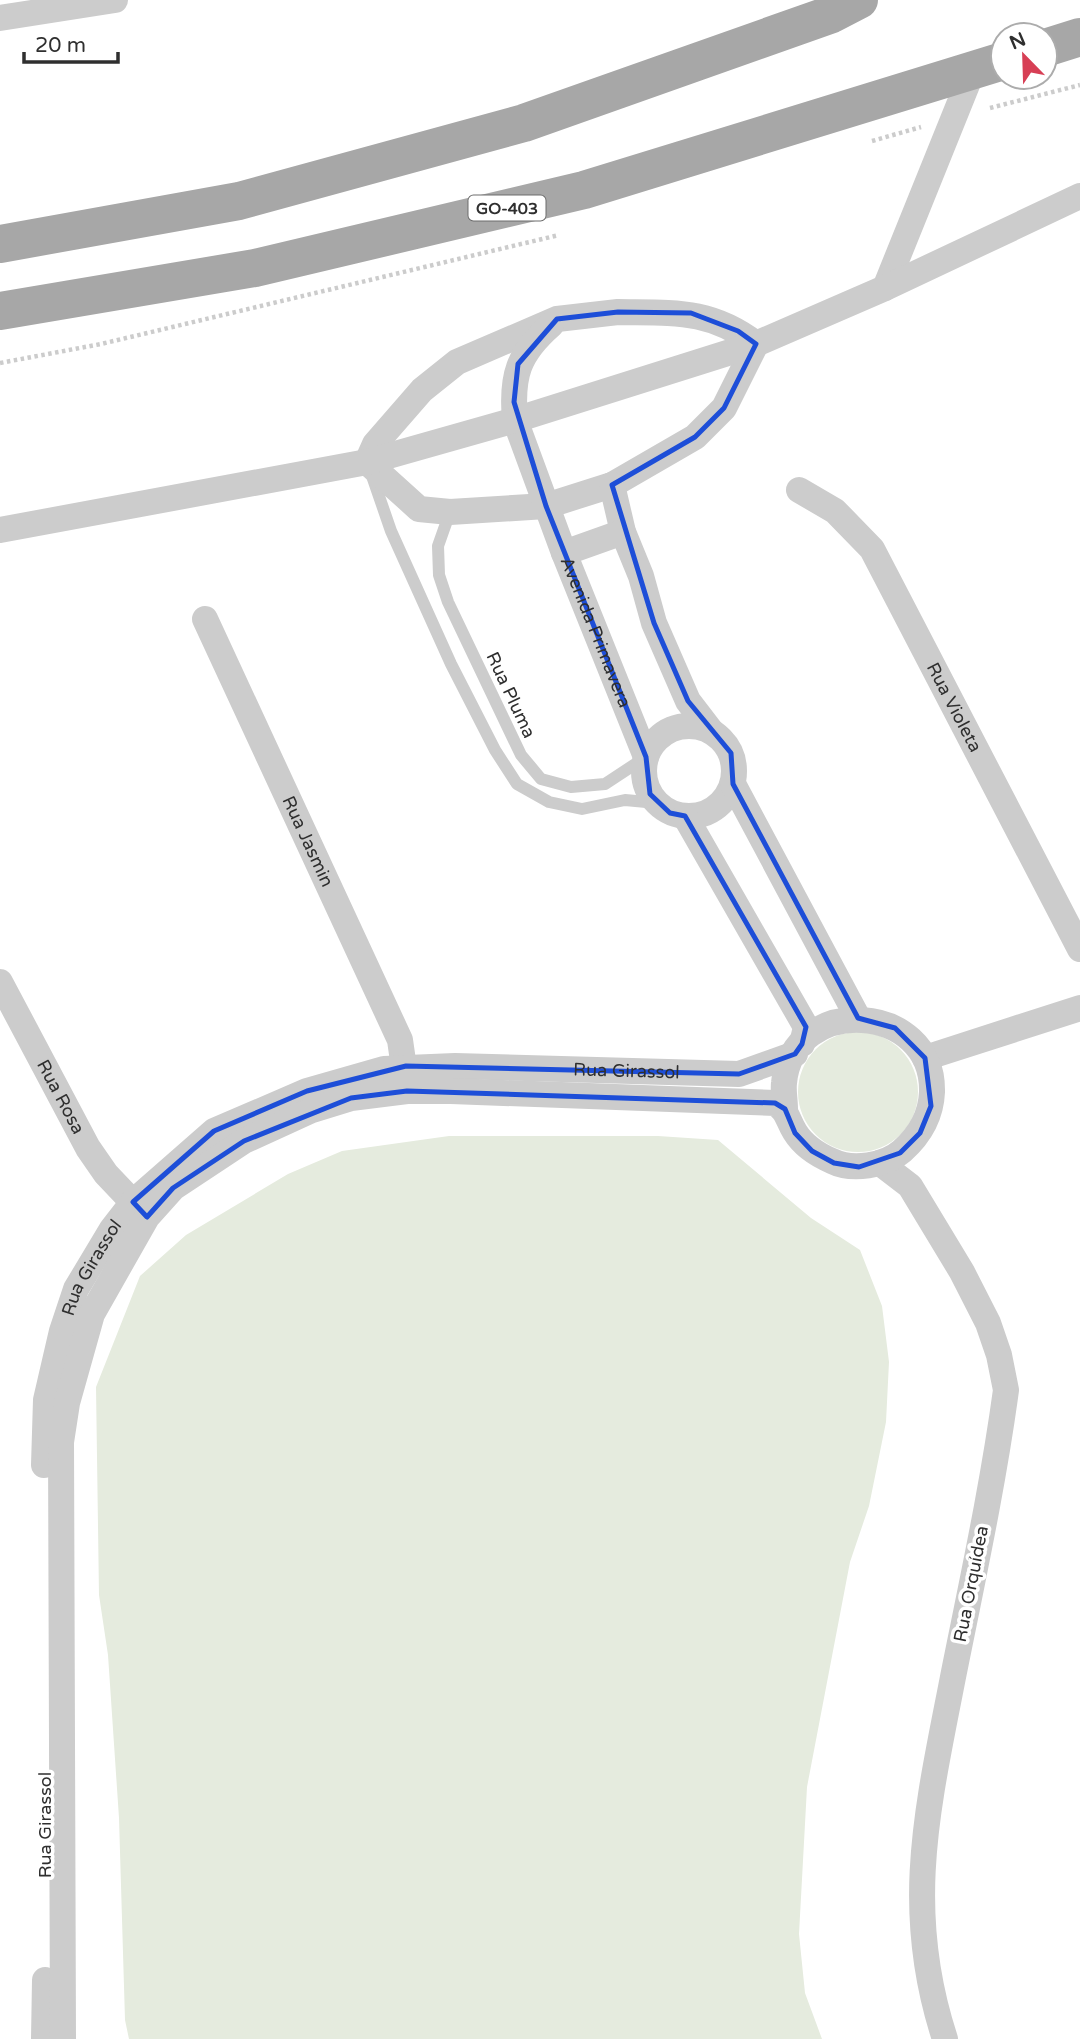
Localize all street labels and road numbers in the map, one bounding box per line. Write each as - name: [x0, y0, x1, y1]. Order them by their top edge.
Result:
- road number: GO-403: [468, 196, 546, 220]
- street label: Avenida Primavera: [556, 554, 636, 711]
- street label: Rua Pluma: [481, 648, 541, 742]
- street label: Rua Violeta: [922, 659, 987, 756]
- street label: Rua Jasmin: [277, 792, 338, 890]
- street label: Rua Rosa: [32, 1056, 90, 1138]
- street label: Rua Girassol: [573, 1058, 680, 1083]
- street label: Rua Girassol: [57, 1215, 126, 1318]
- street label: Rua Orquídea: [949, 1524, 993, 1644]
- street label: Rua Girassol: [34, 1772, 56, 1878]

